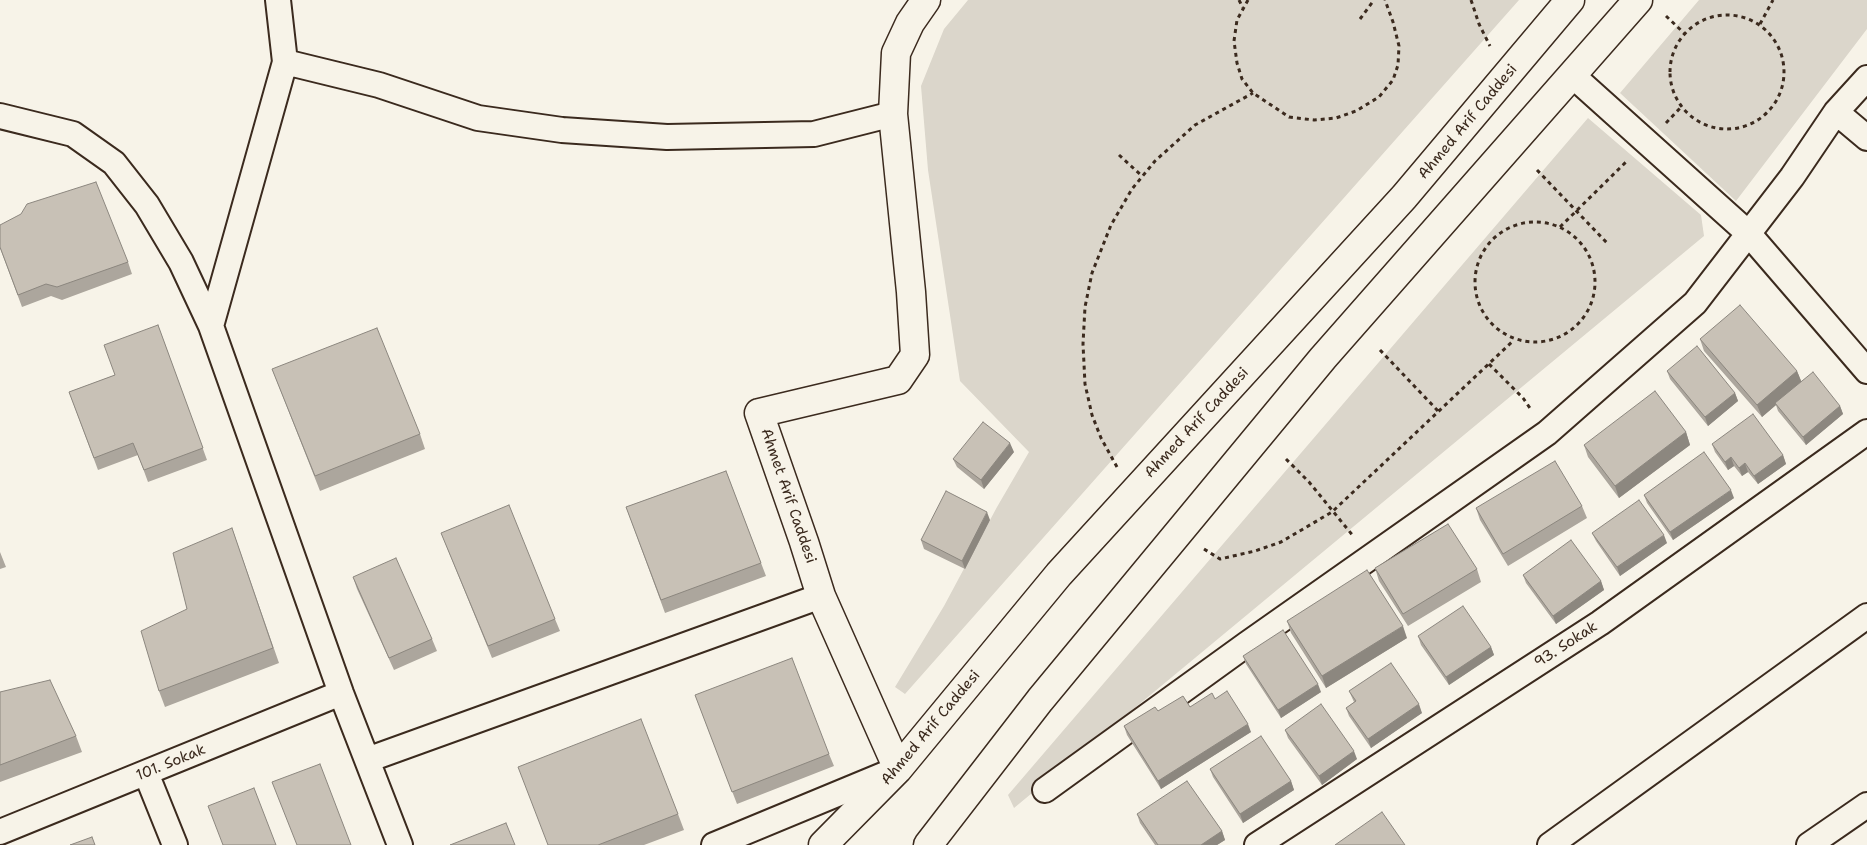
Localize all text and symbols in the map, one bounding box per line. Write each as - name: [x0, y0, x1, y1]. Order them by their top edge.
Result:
- street label: Ahmed Arif Caddesi: [1415, 61, 1521, 183]
- street label: Ahmed Arif Caddesi: [1141, 364, 1253, 482]
- street label: Ahmet Arif Caddesi: [756, 426, 820, 566]
- street label: 93. Sokak: [1531, 618, 1601, 672]
- street label: Ahmed Arif Caddesi: [878, 667, 984, 789]
- street label: 101. Sokak: [134, 741, 208, 785]

